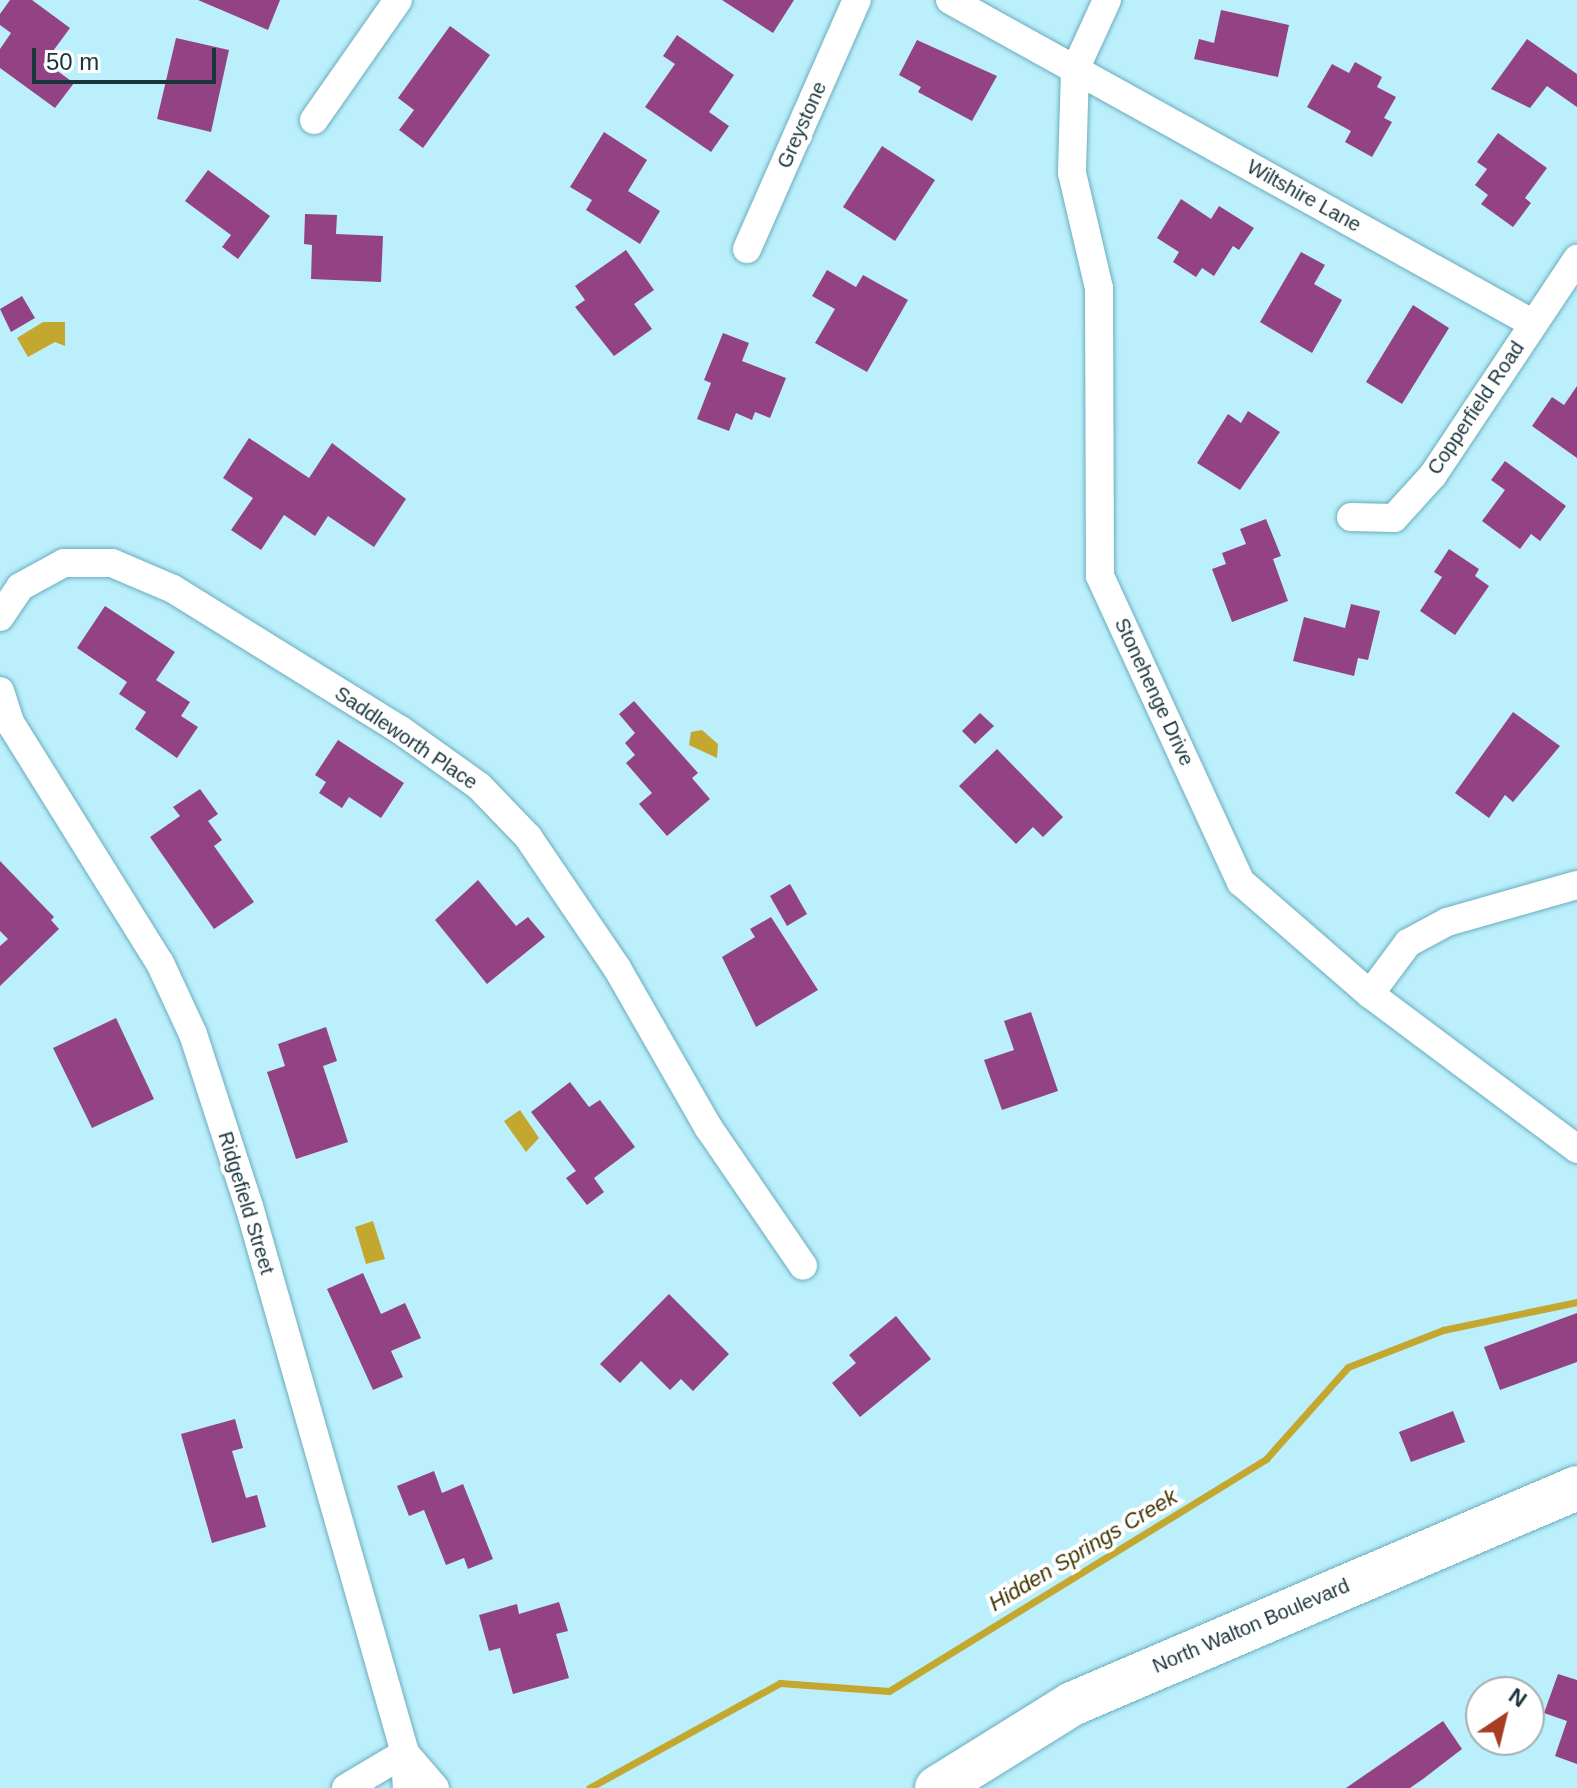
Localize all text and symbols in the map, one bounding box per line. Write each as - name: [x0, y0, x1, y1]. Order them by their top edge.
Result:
- scale bar: [36, 32, 220, 82]
- text: 50 m: [46, 48, 99, 75]
- street label: Greystone: [772, 78, 832, 172]
- street label: Wiltshire Lane: [1243, 155, 1365, 237]
- street label: Copperfield Road: [1423, 337, 1529, 479]
- street label: Stonehenge Drive: [1109, 614, 1199, 770]
- street label: Saddleworth Place: [330, 681, 482, 795]
- street label: Ridgefield Street: [213, 1129, 279, 1277]
- water label: Hidden Springs Creek: [984, 1483, 1182, 1617]
- street label: North Walton Boulevard: [1149, 1574, 1353, 1678]
- north arrow: [1465, 1676, 1545, 1756]
- text: N: [1504, 1683, 1532, 1712]

